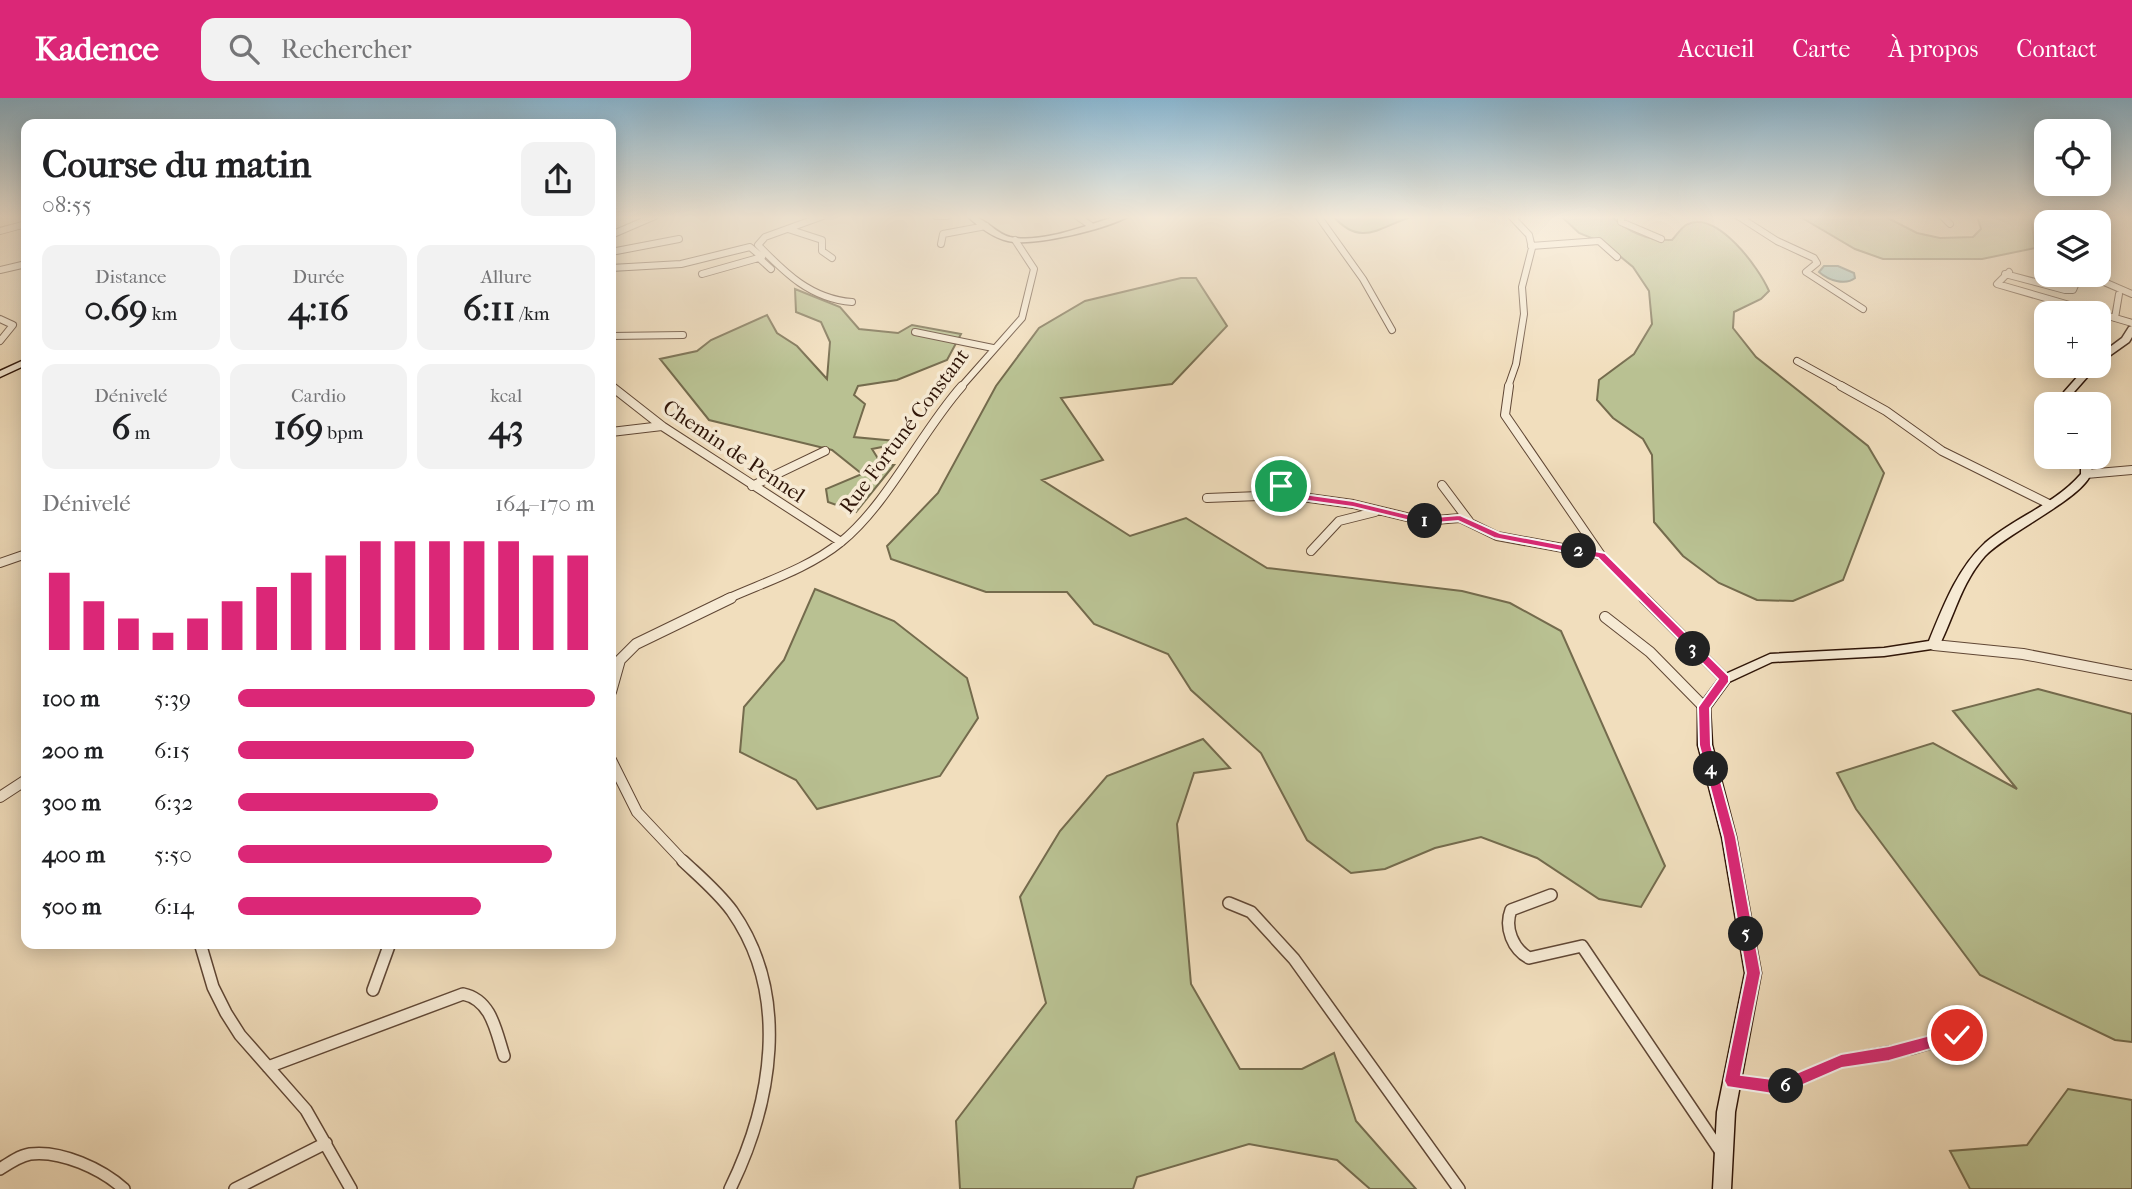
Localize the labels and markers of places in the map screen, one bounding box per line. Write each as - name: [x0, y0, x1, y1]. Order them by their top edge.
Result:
- pin: [1251, 456, 1311, 516]
- pin: 1: [1408, 504, 1442, 538]
- pin: 2: [1562, 533, 1596, 568]
- pin: 3: [1676, 632, 1710, 666]
- pin: 4: [1694, 752, 1728, 786]
- pin: 5: [1728, 916, 1764, 952]
- pin: [1927, 1005, 1987, 1065]
- pin: 6: [1768, 1068, 1803, 1104]

